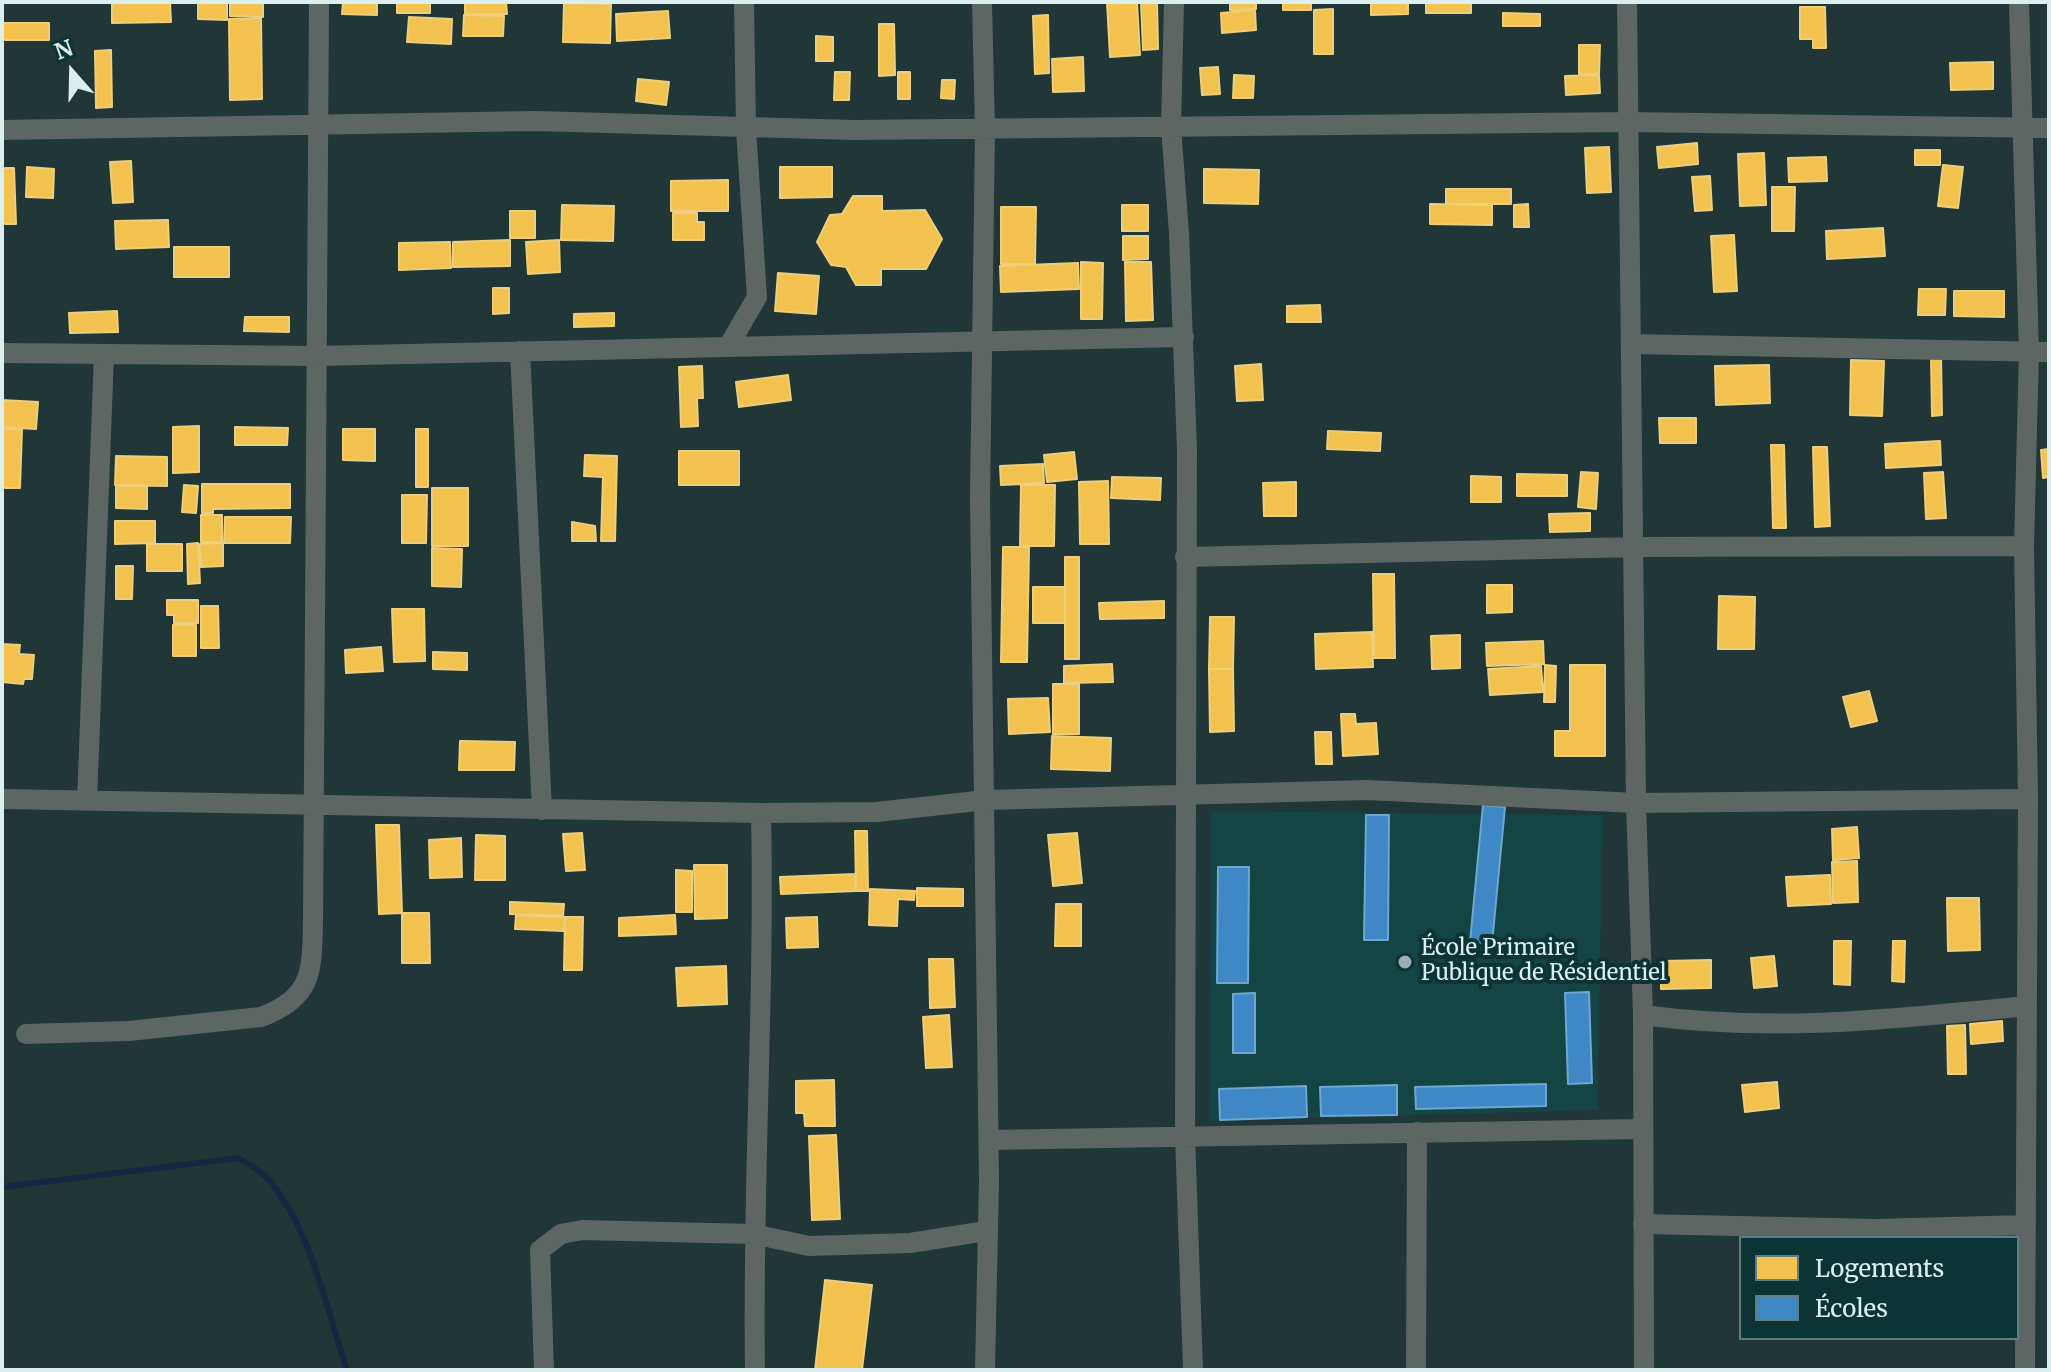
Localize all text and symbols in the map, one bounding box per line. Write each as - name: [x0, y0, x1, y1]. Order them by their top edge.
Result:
- north arrow: [32, 32, 112, 112]
- text: N: [51, 33, 77, 66]
- place label: École Primaire Publique de Résidentiel: [1421, 936, 1667, 988]
- marker: École Primaire Publique de Résidentiel: [1396, 953, 1414, 971]
- legend: [1739, 1236, 2019, 1340]
- text: Logements: [1815, 1253, 1944, 1284]
- text: Écoles: [1815, 1293, 1888, 1324]

